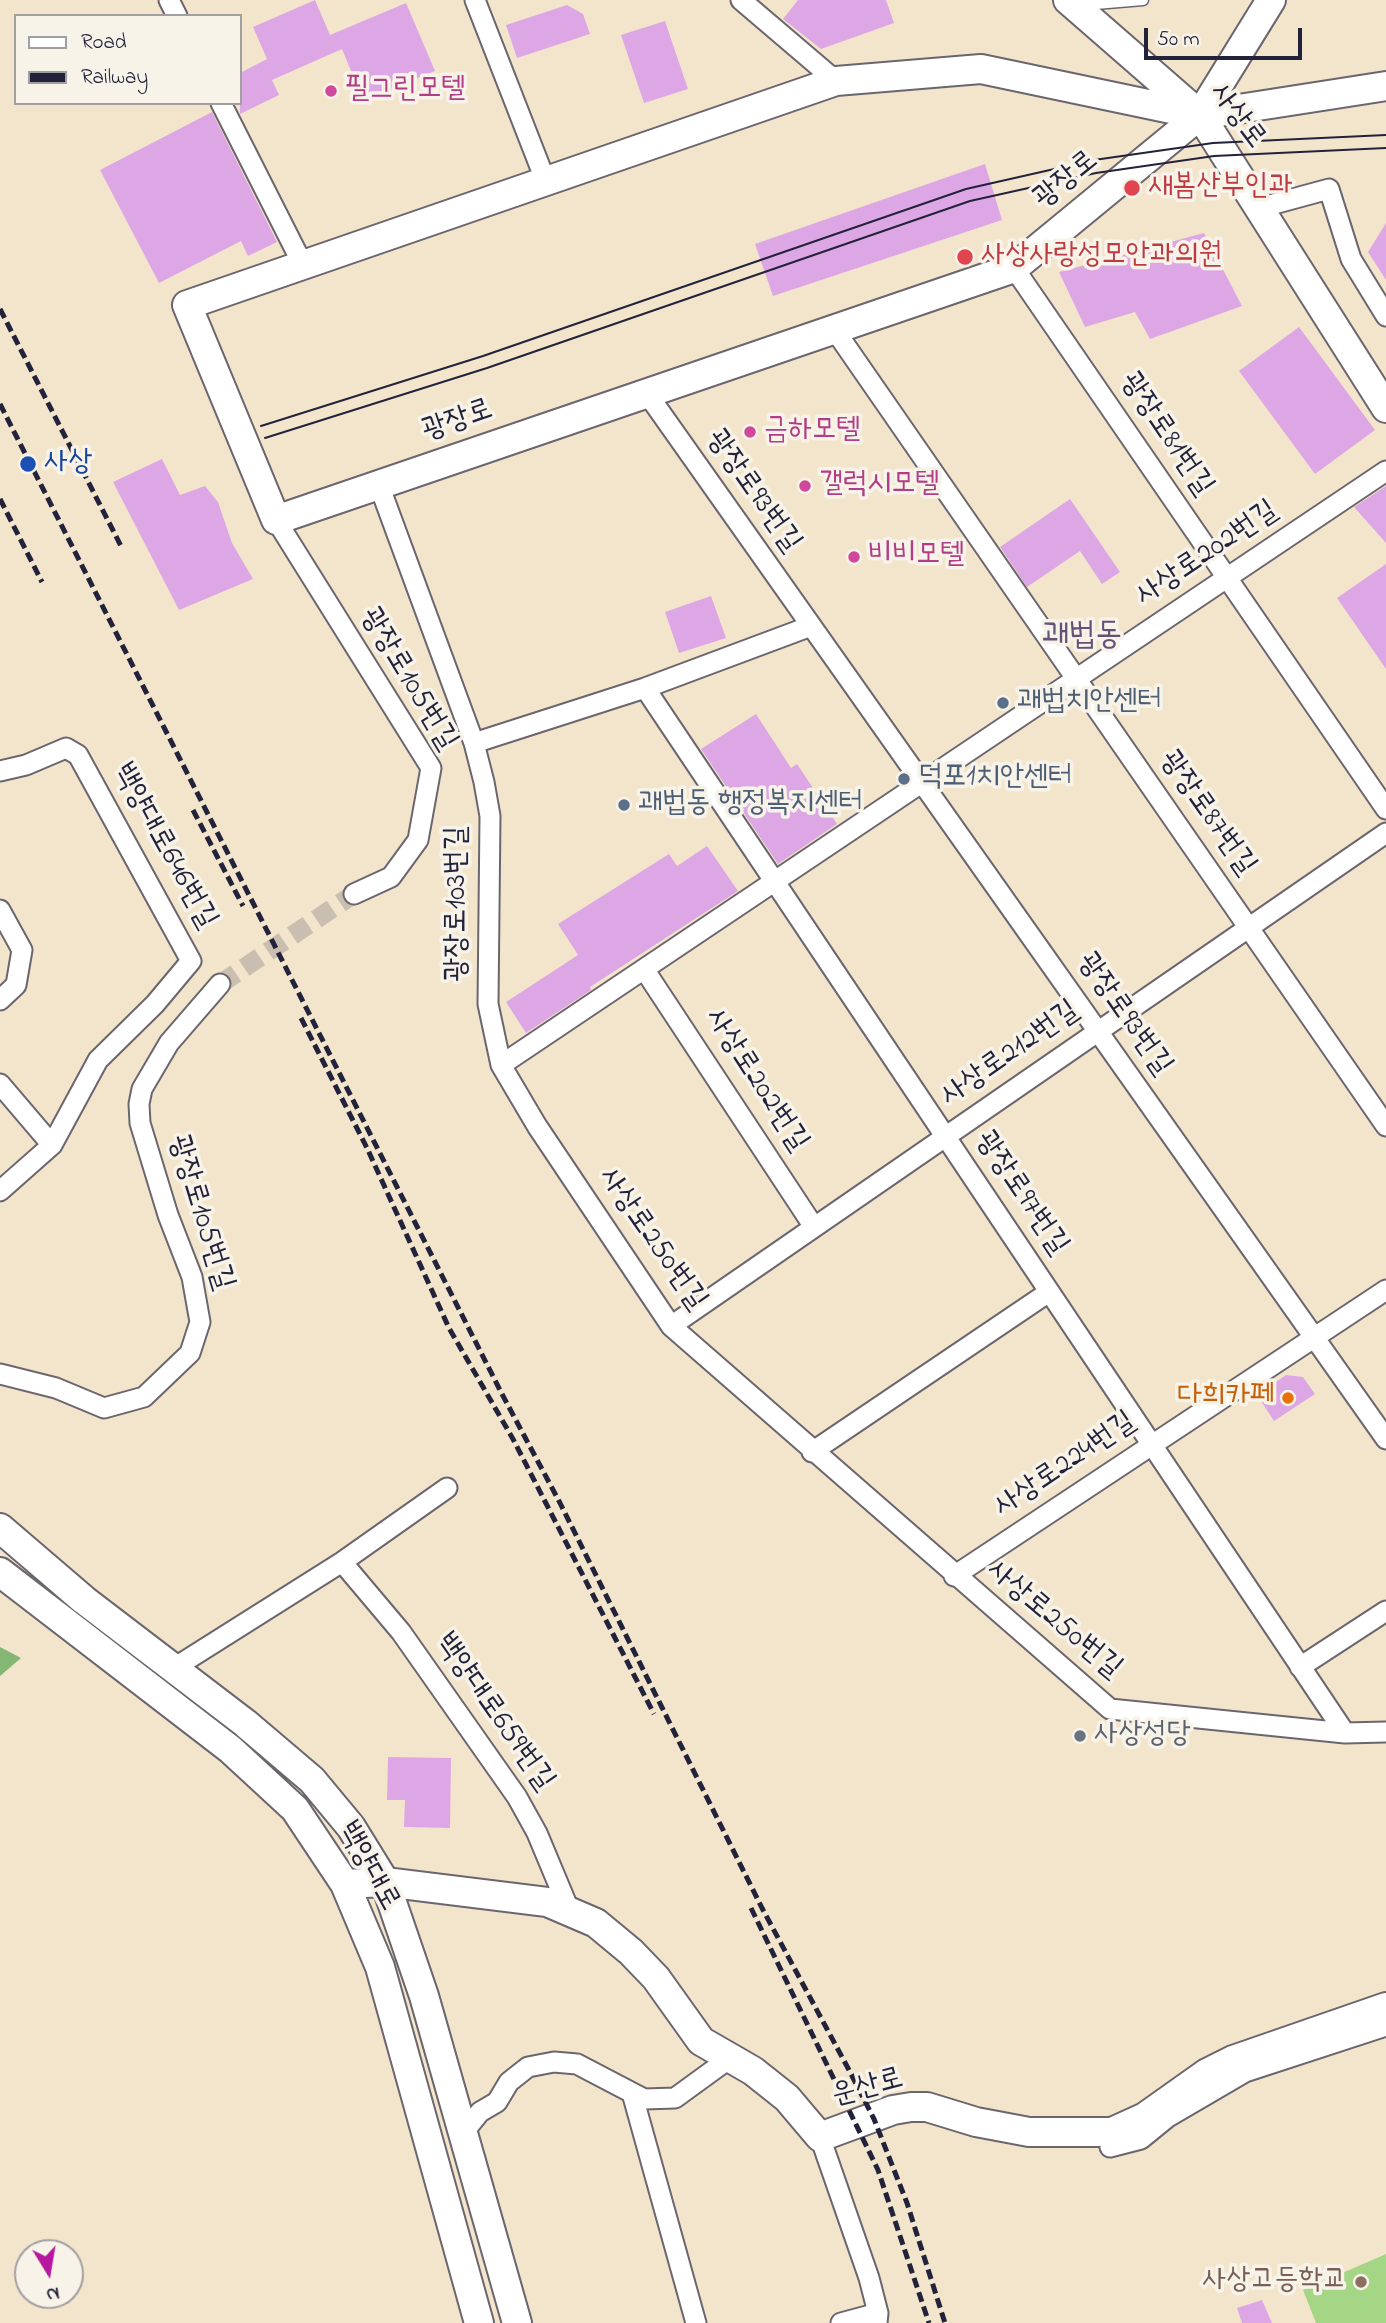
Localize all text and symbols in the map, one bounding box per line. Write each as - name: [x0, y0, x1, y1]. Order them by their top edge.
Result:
- legend: [14, 14, 242, 105]
- scale bar: [1148, 14, 1306, 58]
- text: 50 m: [1157, 25, 1200, 55]
- text: Road: [81, 28, 127, 58]
- text: Railway: [81, 63, 148, 93]
- place label: 필그린모텔: [345, 73, 466, 109]
- street label: 사상로: [1200, 77, 1272, 157]
- marker: 필그린모텔: [323, 83, 339, 99]
- street label: 광장로: [1028, 144, 1106, 218]
- place label: 새봄산부인과: [1148, 170, 1293, 206]
- marker: 새봄산부인과: [1122, 178, 1142, 198]
- place label: 사상사랑성모안과의원: [981, 239, 1222, 275]
- marker: 사상사랑성모안과의원: [955, 247, 975, 267]
- street label: 광장로81번길: [1111, 366, 1219, 504]
- street label: 광장로: [418, 393, 498, 451]
- place label: 금하모텔: [764, 414, 861, 450]
- street label: 광장로93번길: [696, 423, 808, 561]
- marker: 금하모텔: [742, 424, 758, 440]
- place label: 사상: [44, 446, 92, 482]
- marker: 사상: [18, 454, 38, 474]
- place label: 갤럭시모텔: [819, 468, 940, 504]
- marker: 갤럭시모텔: [797, 478, 813, 494]
- street label: 사상로202번길: [1130, 494, 1286, 616]
- place label: 비비모텔: [868, 539, 965, 575]
- marker: 비비모텔: [846, 549, 862, 565]
- street label: 광장로105번길: [350, 602, 464, 758]
- district label: 괘법동: [1042, 618, 1122, 658]
- place label: 괘법치안센터: [1017, 685, 1162, 721]
- marker: 괘법치안센터: [995, 695, 1011, 711]
- street label: 광장로87번길: [1150, 745, 1262, 883]
- street label: 백양대로646번길: [103, 758, 223, 936]
- place label: 덕포1치안센터: [918, 761, 1072, 797]
- marker: 덕포1치안센터: [896, 771, 912, 787]
- place label: 괘법동 행정복지센터: [638, 787, 863, 823]
- marker: 괘법동 행정복지센터: [616, 797, 632, 813]
- street label: 광장로103번길: [441, 826, 477, 982]
- street label: 광장로93번길: [1067, 946, 1179, 1084]
- street label: 사상로212번길: [935, 994, 1087, 1116]
- street label: 사상로202번길: [695, 1003, 815, 1159]
- street label: 광장로97번길: [965, 1125, 1075, 1263]
- street label: 광장로105번길: [158, 1131, 240, 1295]
- street label: 사상로250번길: [589, 1162, 713, 1318]
- place label: 다희카페: [1177, 1380, 1274, 1416]
- marker: 다희카페: [1280, 1390, 1296, 1406]
- street label: 사상로224번길: [988, 1406, 1144, 1526]
- street label: 사상로250번길: [978, 1554, 1128, 1688]
- street label: 백양대로659번길: [425, 1627, 561, 1799]
- place label: 사상성당: [1094, 1718, 1191, 1754]
- marker: 사상성당: [1072, 1728, 1088, 1744]
- street label: 백양대로: [328, 1816, 406, 1918]
- street label: 운산로: [828, 2062, 908, 2116]
- north arrow: [14, 2239, 84, 2309]
- place label: 사상고등학교: [1202, 2264, 1347, 2300]
- marker: 사상고등학교: [1353, 2274, 1369, 2290]
- text: N: [44, 2279, 62, 2308]

